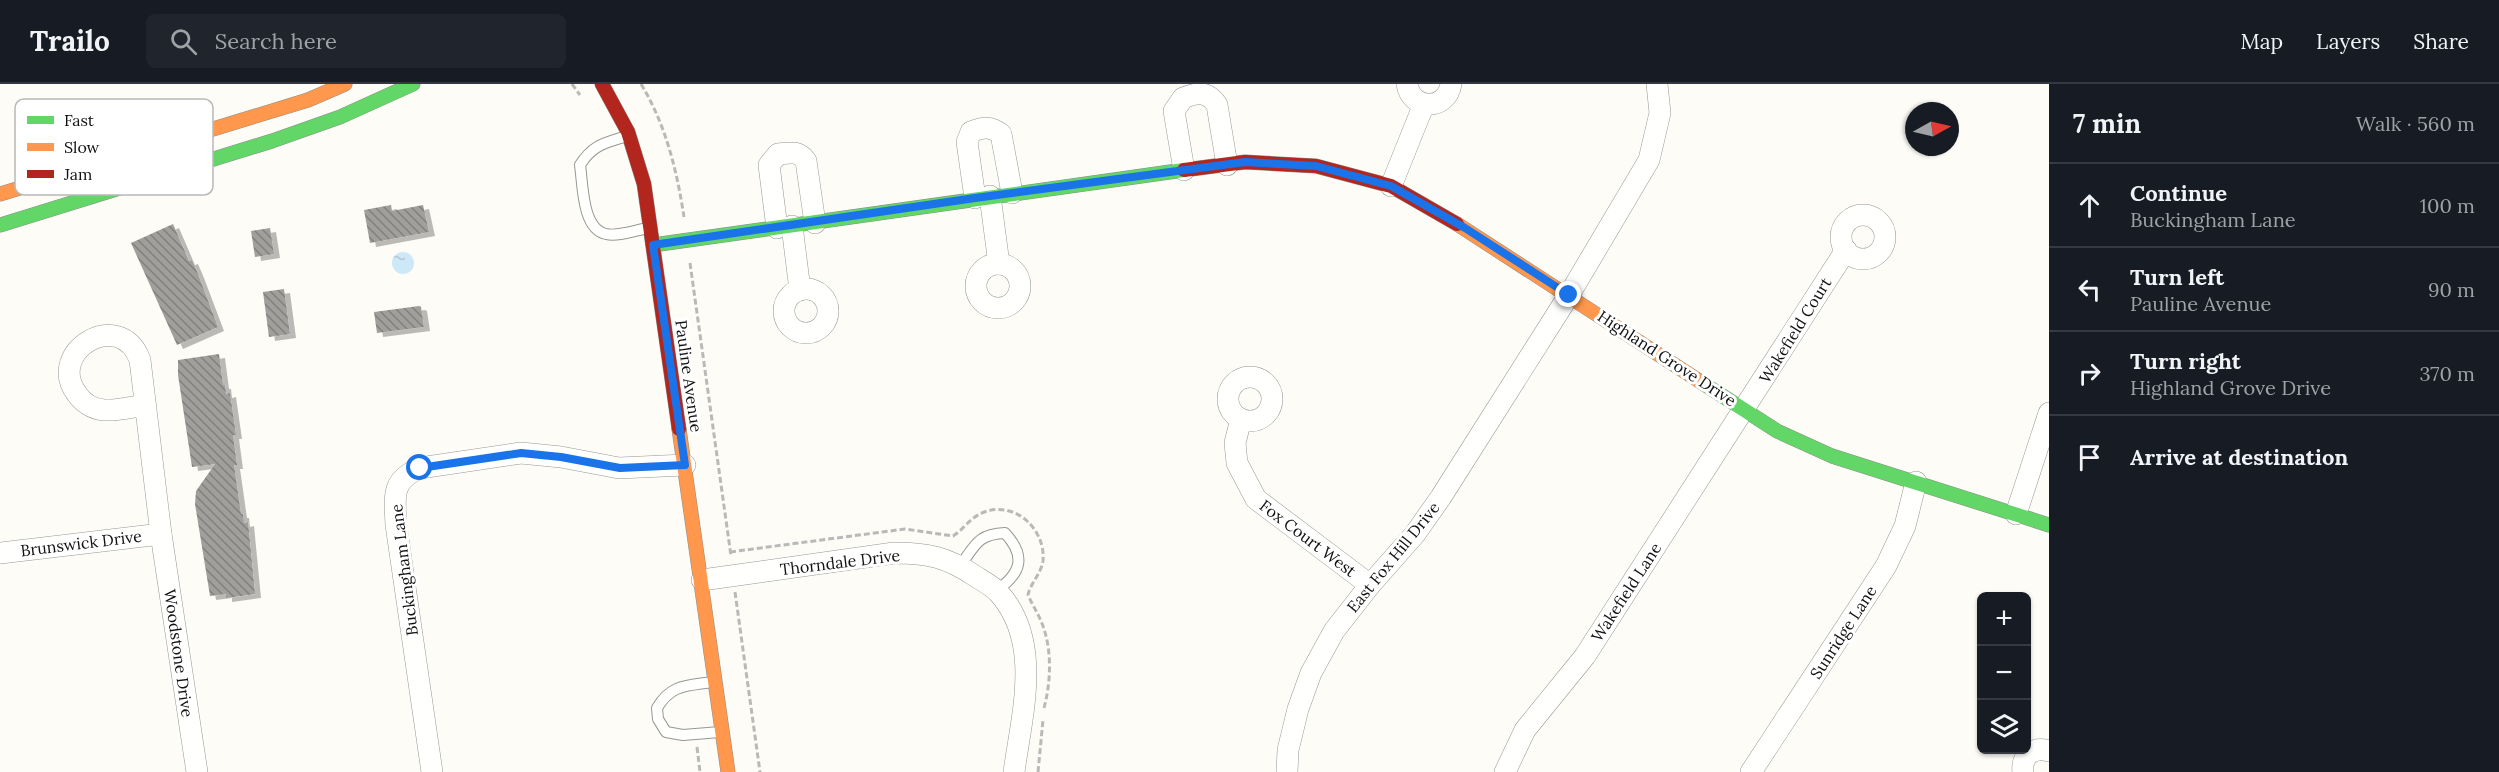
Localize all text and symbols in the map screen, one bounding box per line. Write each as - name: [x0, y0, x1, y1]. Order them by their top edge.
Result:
- search box: [146, 14, 566, 68]
- text: Trailo: [30, 23, 110, 59]
- icon: search: [167, 25, 200, 58]
- text: Search here: [215, 27, 337, 55]
- text: Map: [2240, 28, 2283, 55]
- text: Layers: [2316, 28, 2380, 55]
- text: Share: [2413, 28, 2469, 55]
- legend: [15, 99, 213, 195]
- north arrow: [1905, 102, 1959, 156]
- text: 7 min: [2073, 107, 2141, 140]
- text: Fast: [64, 110, 95, 130]
- text: Walk · 560 m: [2356, 111, 2475, 136]
- text: Slow: [64, 137, 100, 157]
- text: Jam: [63, 164, 92, 184]
- text: Continue: [2130, 179, 2227, 207]
- icon: ahead: [2073, 189, 2106, 222]
- text: 100 m: [2420, 193, 2475, 218]
- text: Buckingham Lane: [2130, 207, 2296, 232]
- text: Turn left: [2130, 263, 2224, 291]
- street label: Wakefield Court: [1755, 273, 1836, 387]
- icon: left: [2073, 273, 2106, 306]
- text: 90 m: [2428, 277, 2475, 302]
- route end: [1555, 281, 1581, 307]
- text: Pauline Avenue: [2130, 291, 2271, 316]
- street label: Highland Grove Drive: [1594, 306, 1740, 410]
- street label: Pauline Avenue: [671, 319, 707, 434]
- text: Turn right: [2130, 347, 2241, 375]
- icon: right: [2073, 357, 2106, 390]
- text: 370 m: [2420, 361, 2475, 386]
- text: Highland Grove Drive: [2130, 375, 2331, 400]
- icon: arrive: [2073, 441, 2106, 474]
- text: Arrive at destination: [2130, 443, 2348, 471]
- route start: [406, 454, 432, 480]
- street label: Fox Court West: [1256, 495, 1361, 581]
- street label: East Fox Hill Drive: [1342, 497, 1444, 616]
- street label: Buckingham Lane: [386, 503, 422, 637]
- street label: Brunswick Drive: [19, 526, 143, 560]
- street label: Wakefield Lane: [1587, 539, 1666, 645]
- street label: Thorndale Drive: [779, 545, 902, 579]
- street label: Sunridge Lane: [1805, 581, 1881, 682]
- street label: Woodstone Drive: [160, 588, 198, 719]
- map controls: [1977, 592, 2031, 754]
- button: +: [1977, 592, 2031, 646]
- button: −: [1977, 646, 2031, 700]
- button: layers: [1977, 700, 2031, 754]

